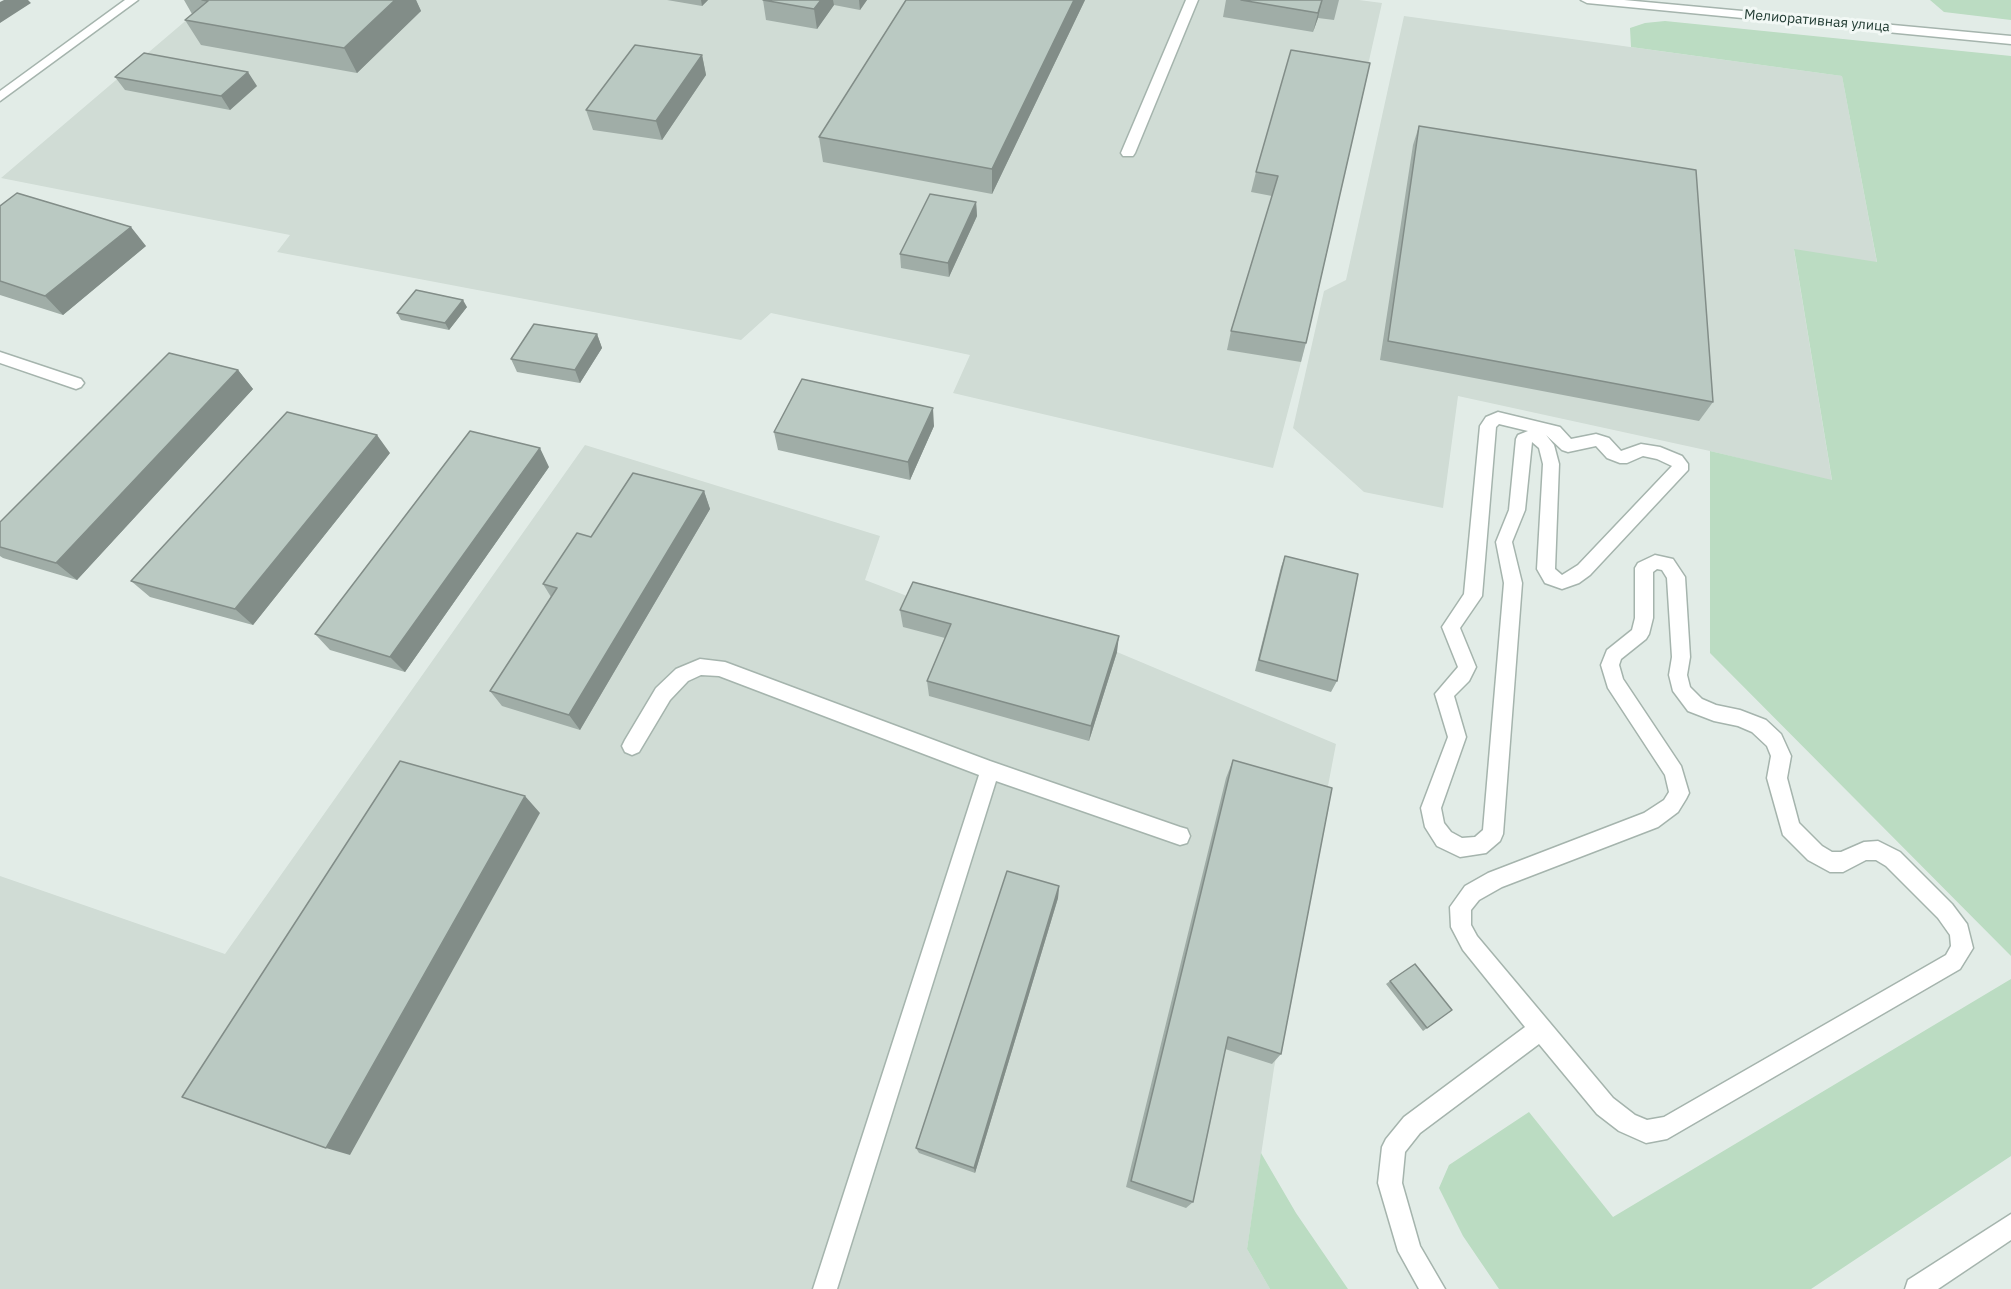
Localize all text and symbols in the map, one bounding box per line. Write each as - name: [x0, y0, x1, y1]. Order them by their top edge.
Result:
- street label: Мелиоративная улица: [1743, 6, 1891, 36]

